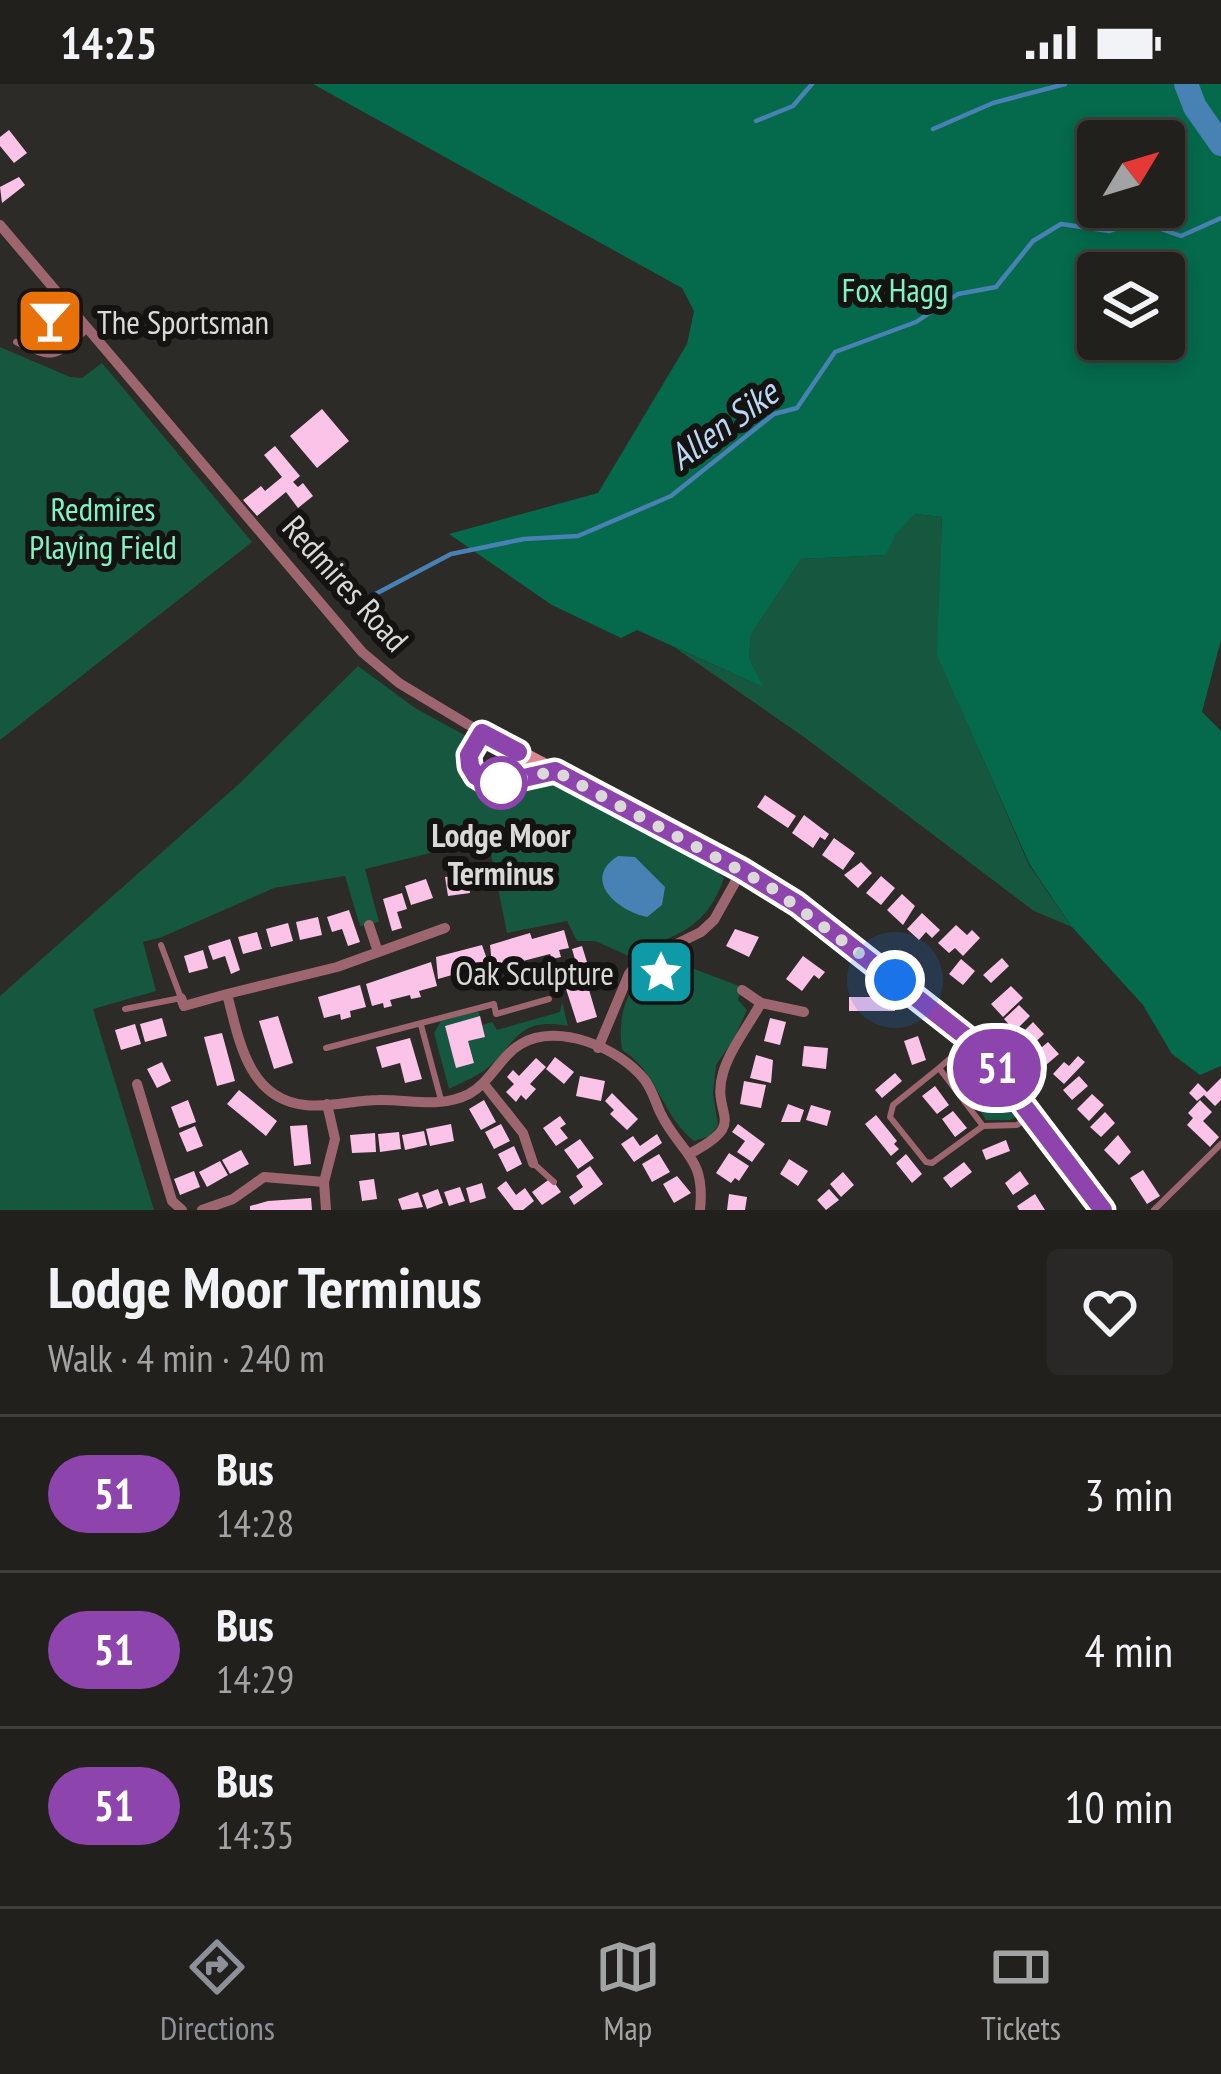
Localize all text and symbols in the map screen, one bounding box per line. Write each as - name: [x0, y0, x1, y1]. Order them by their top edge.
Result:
- text: 14:25: [60, 13, 157, 71]
- north arrow: [1077, 120, 1185, 228]
- map controls: [1077, 120, 1185, 360]
- button: layers: [1077, 252, 1185, 360]
- park label: Fox Hagg: [842, 268, 948, 311]
- bar icon: The Sportsman: [15, 286, 85, 356]
- place label: The Sportsman: [97, 300, 269, 343]
- water label: Allen Sike: [659, 367, 789, 479]
- park label: Redmires Playing Field: [29, 487, 177, 568]
- street label: Redmires Road: [274, 506, 418, 660]
- marker: Lodge Moor Terminus: [476, 758, 526, 808]
- place label: Lodge Moor Terminus: [432, 813, 571, 894]
- place icon: Oak Sculpture: [626, 937, 696, 1007]
- your location: [865, 950, 925, 1010]
- place label: Oak Sculpture: [455, 951, 614, 994]
- line badge: 51: [943, 1029, 1051, 1107]
- text: 51: [977, 1040, 1017, 1095]
- button: heart: [1047, 1249, 1173, 1375]
- text: Lodge Moor Terminus: [48, 1250, 482, 1324]
- text: Walk · 4 min · 240 m: [48, 1332, 325, 1383]
- text: Bus: [216, 1439, 274, 1497]
- text: 3 min: [1084, 1465, 1173, 1523]
- text: 51: [94, 1466, 134, 1521]
- text: 14:28: [216, 1497, 294, 1548]
- text: Bus: [216, 1595, 274, 1653]
- text: 4 min: [1084, 1621, 1173, 1679]
- text: 51: [94, 1622, 134, 1677]
- text: 14:29: [216, 1653, 294, 1704]
- text: Bus: [216, 1751, 274, 1809]
- text: 10 min: [1064, 1777, 1173, 1835]
- text: 51: [94, 1778, 134, 1833]
- text: 14:35: [216, 1809, 294, 1860]
- tab: Directions: [160, 1934, 275, 2049]
- tab: Map: [595, 1934, 661, 2049]
- tab: Tickets: [981, 1934, 1061, 2049]

